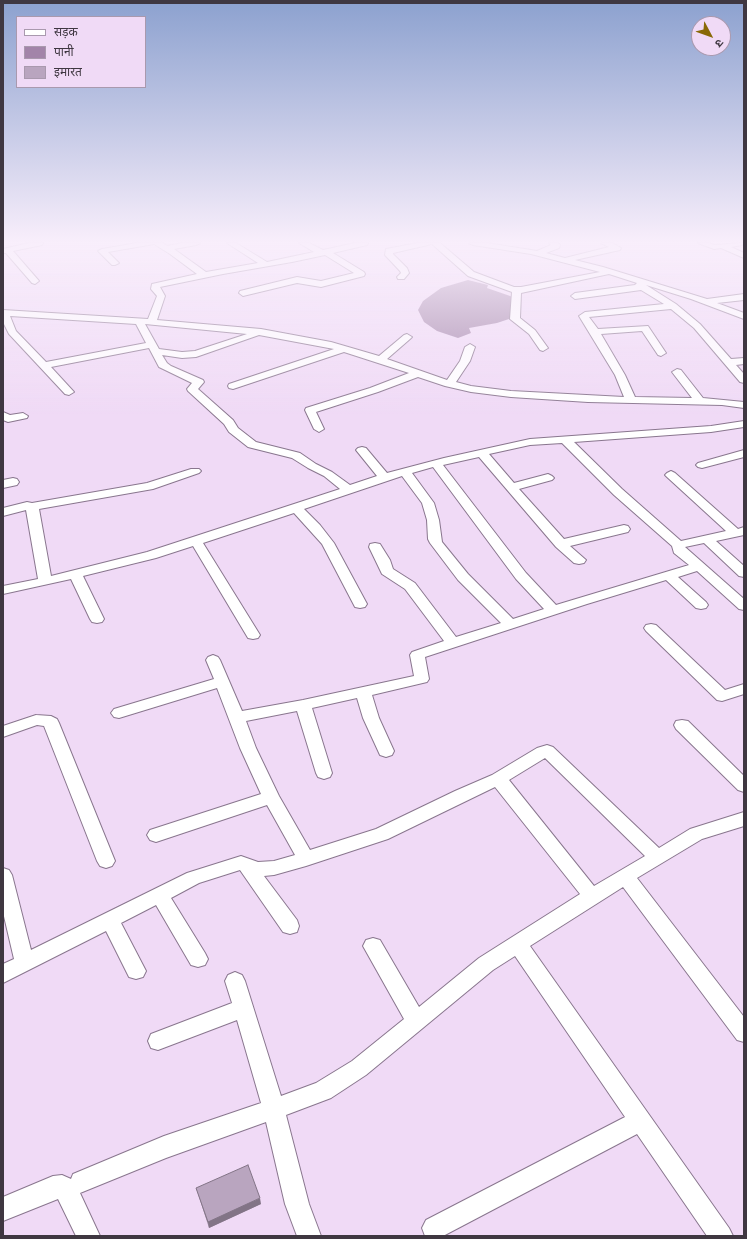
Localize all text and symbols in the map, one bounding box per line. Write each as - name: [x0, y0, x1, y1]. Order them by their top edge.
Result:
- legend: [16, 16, 146, 88]
- north arrow: [691, 16, 731, 56]
- text: सड़क: [54, 23, 78, 40]
- text: उ: [712, 36, 727, 51]
- text: पानी: [54, 43, 74, 60]
- text: इमारत: [54, 63, 82, 80]

